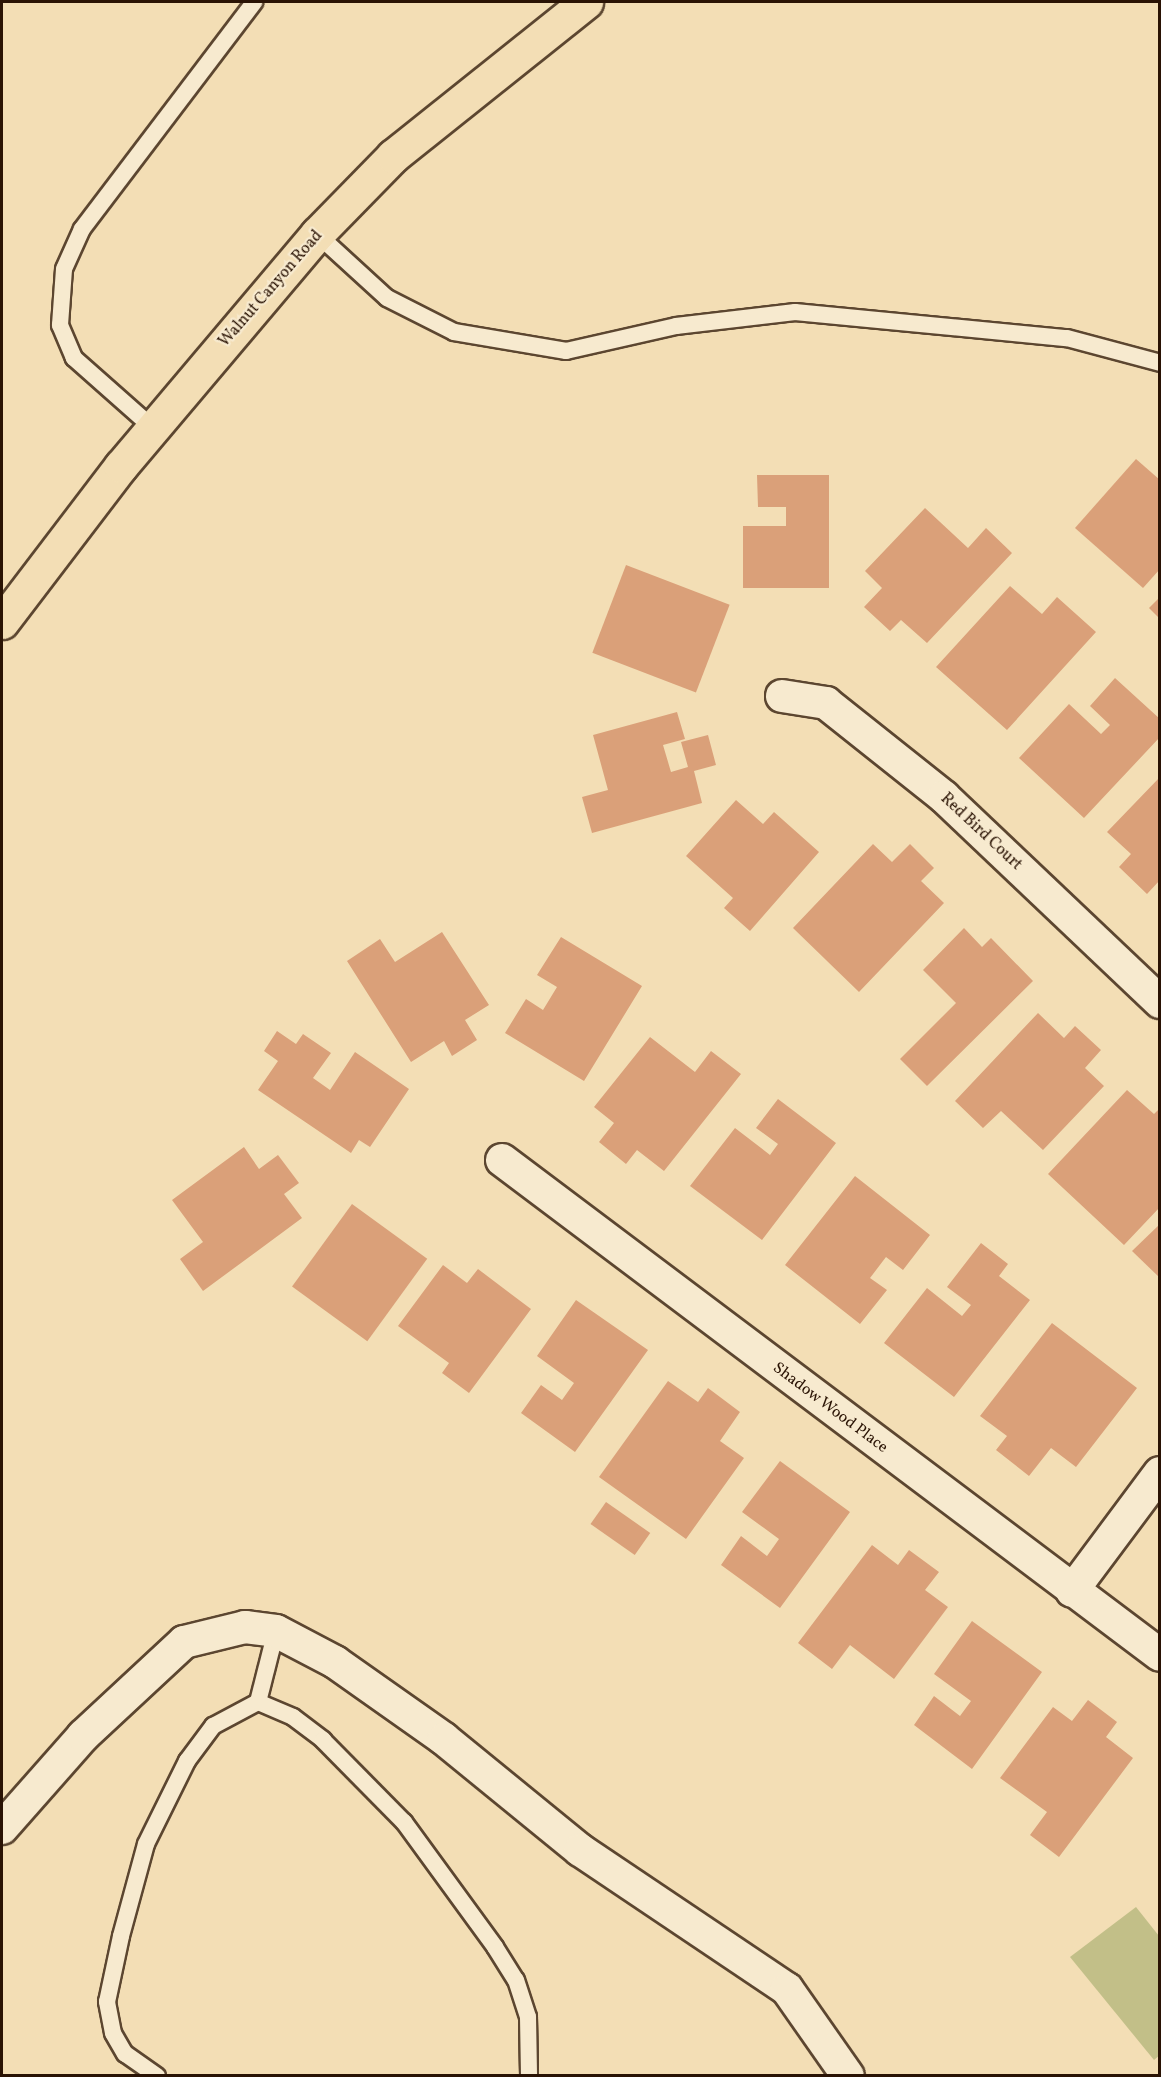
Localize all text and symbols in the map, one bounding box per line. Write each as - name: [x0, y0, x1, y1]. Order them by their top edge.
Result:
- street label: Walnut Canyon Road: [215, 227, 327, 351]
- street label: Red Bird Court: [936, 789, 1026, 875]
- street label: Shadow Wood Place: [768, 1358, 892, 1458]

